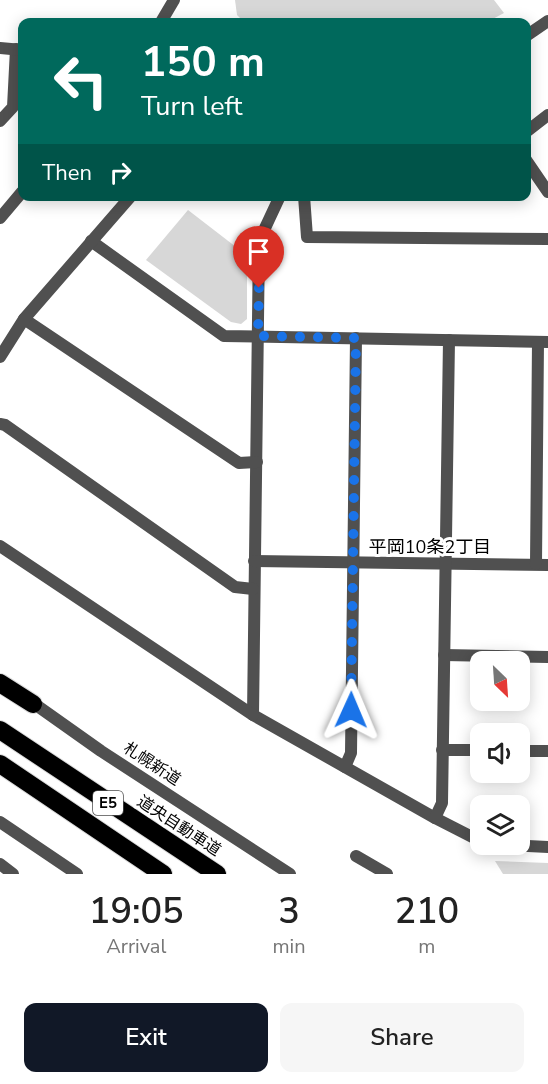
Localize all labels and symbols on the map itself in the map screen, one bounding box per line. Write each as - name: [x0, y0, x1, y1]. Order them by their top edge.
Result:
- pin: [233, 226, 284, 288]
- district label: 平岡10条2丁目: [369, 535, 491, 559]
- north arrow: [470, 651, 530, 711]
- position arrow: [319, 678, 383, 742]
- street label: 札幌新道: [119, 737, 185, 791]
- road number: E5: [93, 791, 123, 815]
- street label: 道央自動車道: [133, 791, 225, 861]

